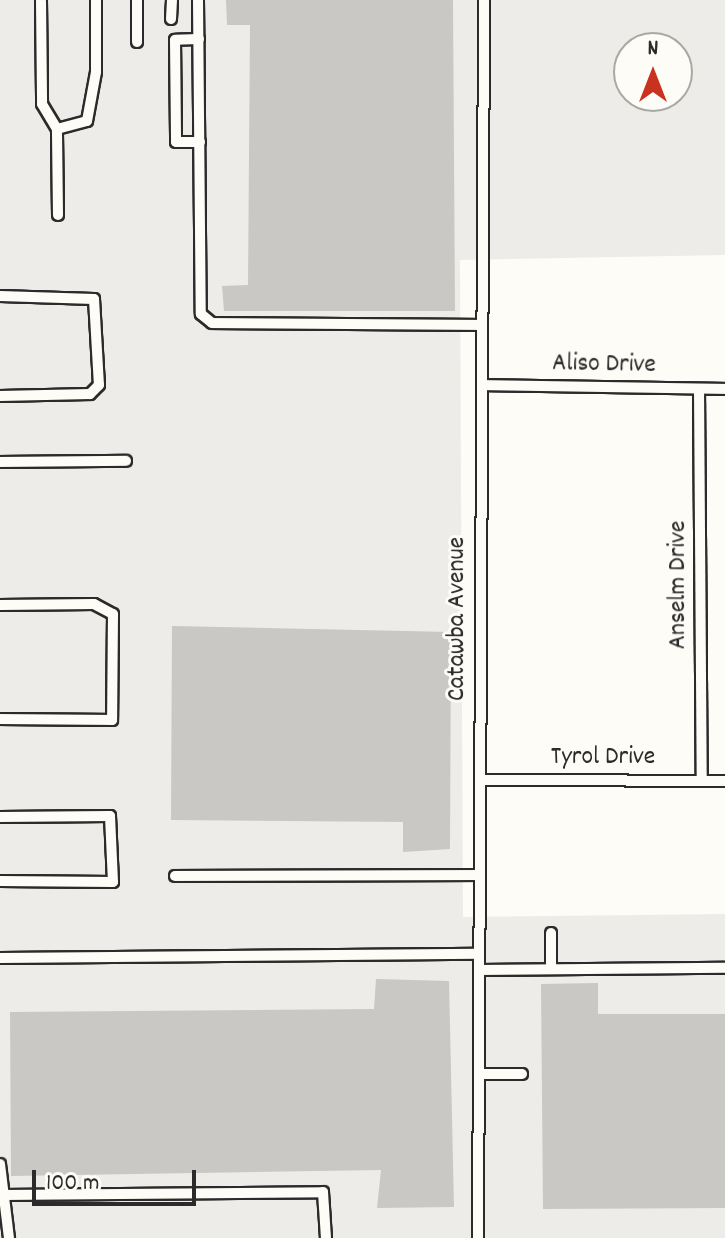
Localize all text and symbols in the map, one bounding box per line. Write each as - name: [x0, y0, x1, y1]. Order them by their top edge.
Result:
- north arrow: [613, 32, 693, 112]
- text: N: [648, 34, 658, 65]
- street label: Aliso Drive: [552, 348, 656, 382]
- street label: Anselm Drive: [663, 521, 695, 649]
- street label: Catawba Avenue: [442, 537, 474, 701]
- street label: Tyrol Drive: [551, 742, 655, 774]
- scale bar: [36, 1154, 200, 1204]
- text: 100 m: [46, 1167, 99, 1201]

